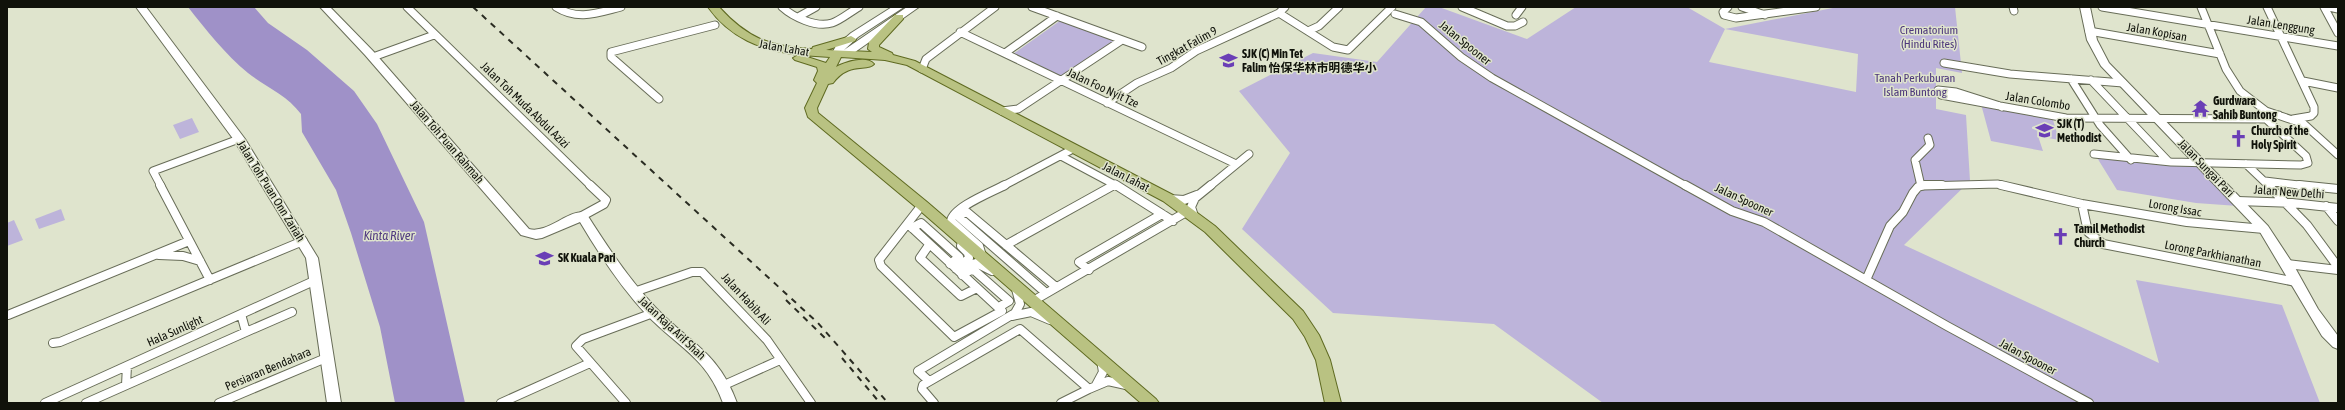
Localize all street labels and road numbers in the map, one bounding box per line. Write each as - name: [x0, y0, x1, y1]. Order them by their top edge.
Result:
- street label: Jalan Lenggung: [2246, 13, 2317, 37]
- street label: Jalan Spooner: [1436, 18, 1494, 68]
- street label: Jalan Kopisan: [2126, 20, 2188, 44]
- street label: Tingkat Falim 9: [1154, 24, 1220, 68]
- street label: Jalan Lahat: [758, 37, 811, 59]
- street label: Jalan Toh Muda Abdul Azizi: [478, 59, 572, 151]
- street label: Jalan Foo Nyit Tze: [1065, 65, 1141, 111]
- street label: Jalan Colombo: [2005, 89, 2072, 113]
- street label: Jalan Toh Puan Rahmah: [407, 98, 487, 186]
- street label: Jalan Sungai Pari: [2175, 136, 2237, 200]
- street label: Jalan Toh Puan Onn Zariah: [234, 138, 308, 244]
- street label: Jalan Lahat: [1100, 159, 1152, 195]
- street label: Jalan Spooner: [1713, 180, 1776, 220]
- street label: Jalan New Delhi: [2253, 183, 2325, 201]
- street label: Lorong Issac: [2147, 196, 2203, 220]
- street label: Lorong Parkhianathan: [2163, 238, 2263, 270]
- street label: Jalan Habib Ali: [718, 270, 774, 328]
- street label: Jalan Raja Arif Shah: [636, 293, 708, 363]
- street label: Hala Sunlight: [145, 312, 206, 350]
- street label: Jalan Spooner: [1997, 336, 2059, 378]
- street label: Persiaran Bendahara: [223, 345, 313, 393]

